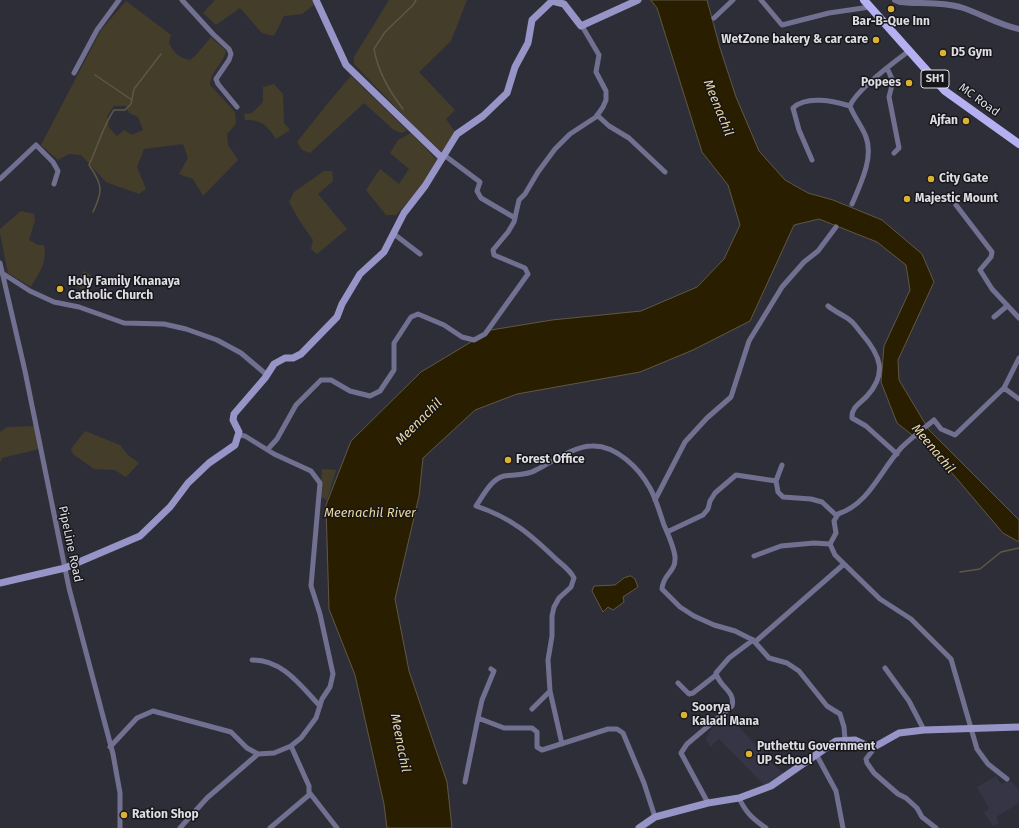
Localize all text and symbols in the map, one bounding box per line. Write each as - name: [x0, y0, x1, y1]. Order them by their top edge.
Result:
- marker: Bar-B-Que Inn: [886, 4, 896, 14]
- place label: Bar-B-Que Inn: [852, 15, 930, 29]
- place label: WetZone bakery & car care: [721, 33, 868, 47]
- marker: WetZone bakery & car care: [871, 35, 881, 45]
- place label: D5 Gym: [951, 46, 992, 60]
- marker: D5 Gym: [938, 48, 948, 58]
- road number: SH1: [921, 70, 949, 88]
- place label: Popees: [861, 76, 901, 90]
- water label: Meenachil: [700, 78, 736, 138]
- marker: Popees: [904, 78, 914, 88]
- street label: MC Road: [956, 80, 1002, 120]
- place label: Ajfan: [930, 114, 958, 128]
- marker: Ajfan: [961, 116, 971, 126]
- place label: City Gate: [939, 172, 988, 186]
- marker: City Gate: [926, 174, 936, 184]
- place label: Majestic Mount: [915, 192, 998, 206]
- marker: Majestic Mount: [902, 194, 912, 204]
- place label: Holy Family Knanaya Catholic Church: [68, 275, 180, 303]
- marker: Holy Family Knanaya Catholic Church: [55, 284, 65, 294]
- water label: Meenachil: [392, 395, 446, 449]
- water label: Meenachil: [908, 421, 958, 477]
- place label: Forest Office: [516, 453, 585, 467]
- marker: Forest Office: [503, 455, 513, 465]
- street label: PipeLine Road: [55, 504, 85, 584]
- water label: Meenachil River: [324, 505, 416, 521]
- place label: Soorya Kaladi Mana: [692, 701, 759, 729]
- marker: Soorya Kaladi Mana: [679, 710, 689, 720]
- water label: Meenachil: [387, 712, 413, 774]
- place label: Puthettu Government UP School: [757, 740, 875, 768]
- marker: Puthettu Government UP School: [744, 749, 754, 759]
- place label: Ration Shop: [132, 808, 199, 822]
- marker: Ration Shop: [119, 810, 129, 820]

